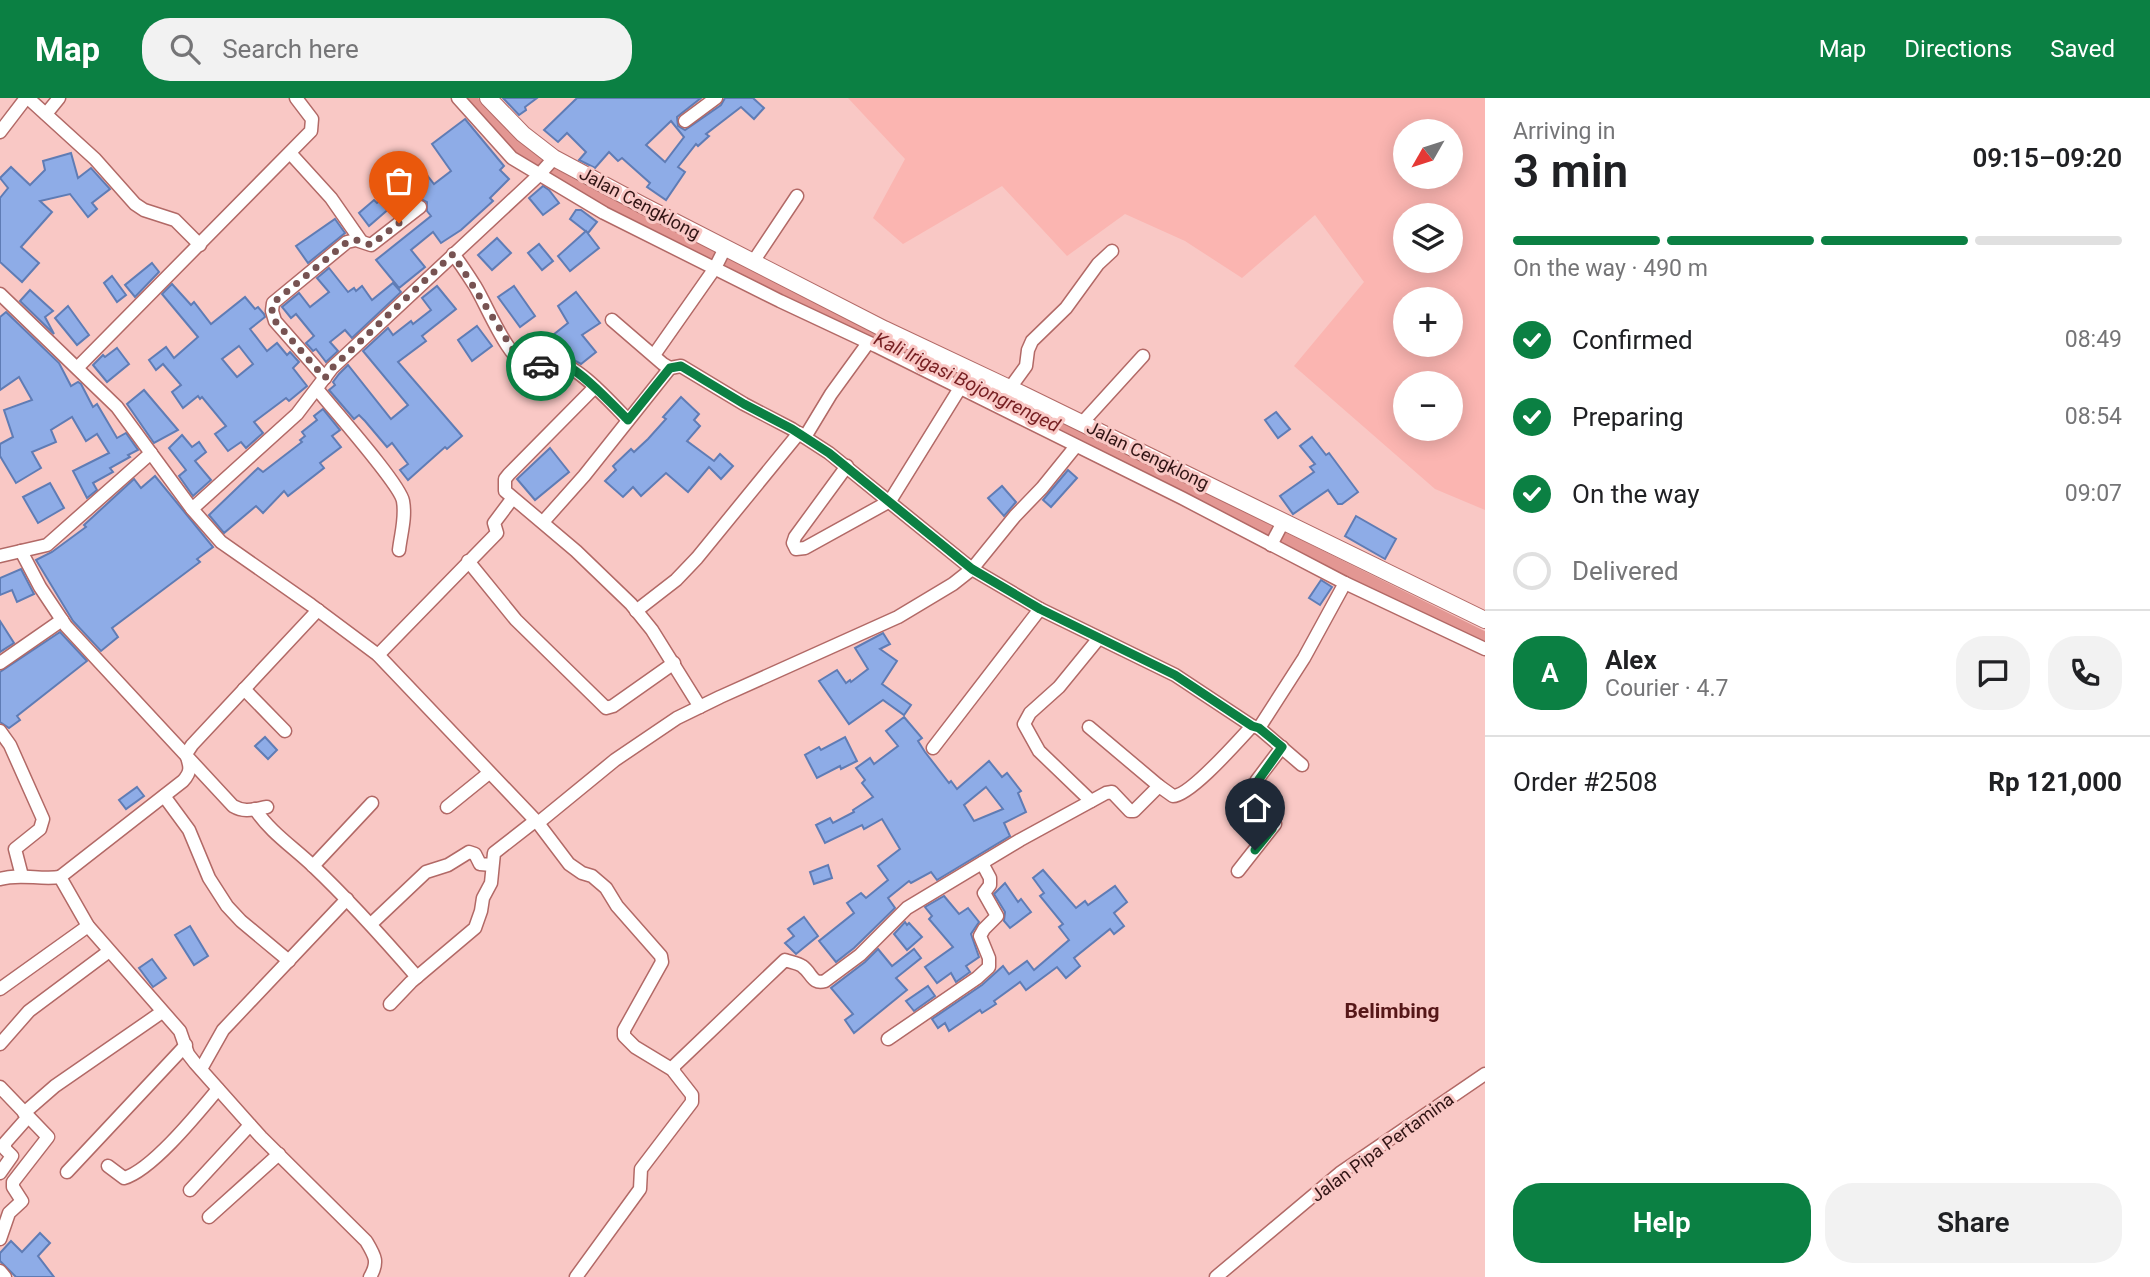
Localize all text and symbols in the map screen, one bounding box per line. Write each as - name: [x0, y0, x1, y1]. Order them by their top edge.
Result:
- search box: [142, 18, 632, 81]
- text: Map: [35, 30, 100, 69]
- icon: search: [166, 30, 204, 68]
- text: Search here: [222, 34, 359, 64]
- text: Map: [1819, 35, 1866, 63]
- text: Directions: [1904, 35, 2012, 63]
- text: Saved: [2050, 35, 2115, 63]
- text: Arriving in: [1513, 118, 1616, 145]
- north arrow: [1393, 119, 1463, 189]
- map controls: [1393, 119, 1463, 441]
- text: 09:15–09:20: [1972, 143, 2122, 173]
- text: 3 min: [1513, 144, 1628, 198]
- pin: [369, 151, 429, 223]
- icon: bag: [380, 162, 418, 200]
- street label: Jalan Cengklong: [576, 162, 704, 244]
- button: layers: [1393, 203, 1463, 273]
- text: On the way · 490 m: [1513, 255, 1708, 282]
- button: +: [1393, 287, 1463, 357]
- icon: check: [1513, 321, 1551, 359]
- text: Confirmed: [1572, 325, 1693, 355]
- text: 08:49: [2065, 326, 2122, 353]
- water label: Kali Irigasi Bojongrenged: [870, 327, 1064, 437]
- courier: [506, 331, 576, 401]
- icon: car: [522, 347, 560, 385]
- button: −: [1393, 371, 1463, 441]
- icon: check: [1513, 398, 1551, 436]
- text: Preparing: [1572, 402, 1684, 432]
- text: 08:54: [2065, 403, 2122, 430]
- street label: Jalan Cengklong: [1083, 416, 1213, 494]
- icon: check: [1513, 475, 1551, 513]
- text: On the way: [1572, 479, 1700, 509]
- text: 09:07: [2065, 480, 2122, 507]
- text: Delivered: [1572, 556, 1679, 586]
- button: chat: [1956, 636, 2030, 710]
- button: phone: [2048, 636, 2122, 710]
- text: Alex: [1605, 645, 1657, 675]
- text: A: [1541, 658, 1559, 688]
- text: Courier · 4.7: [1605, 675, 1728, 702]
- text: Order #2508: [1513, 767, 1658, 797]
- text: Rp 121,000: [1988, 767, 2122, 797]
- pin: [1225, 778, 1285, 850]
- icon: home: [1236, 789, 1274, 827]
- district label: Belimbing: [1344, 999, 1440, 1023]
- street label: Jalan Pipa Pertamina: [1307, 1088, 1457, 1206]
- button: Help: [1513, 1183, 1811, 1263]
- button: Share: [1825, 1183, 2122, 1263]

